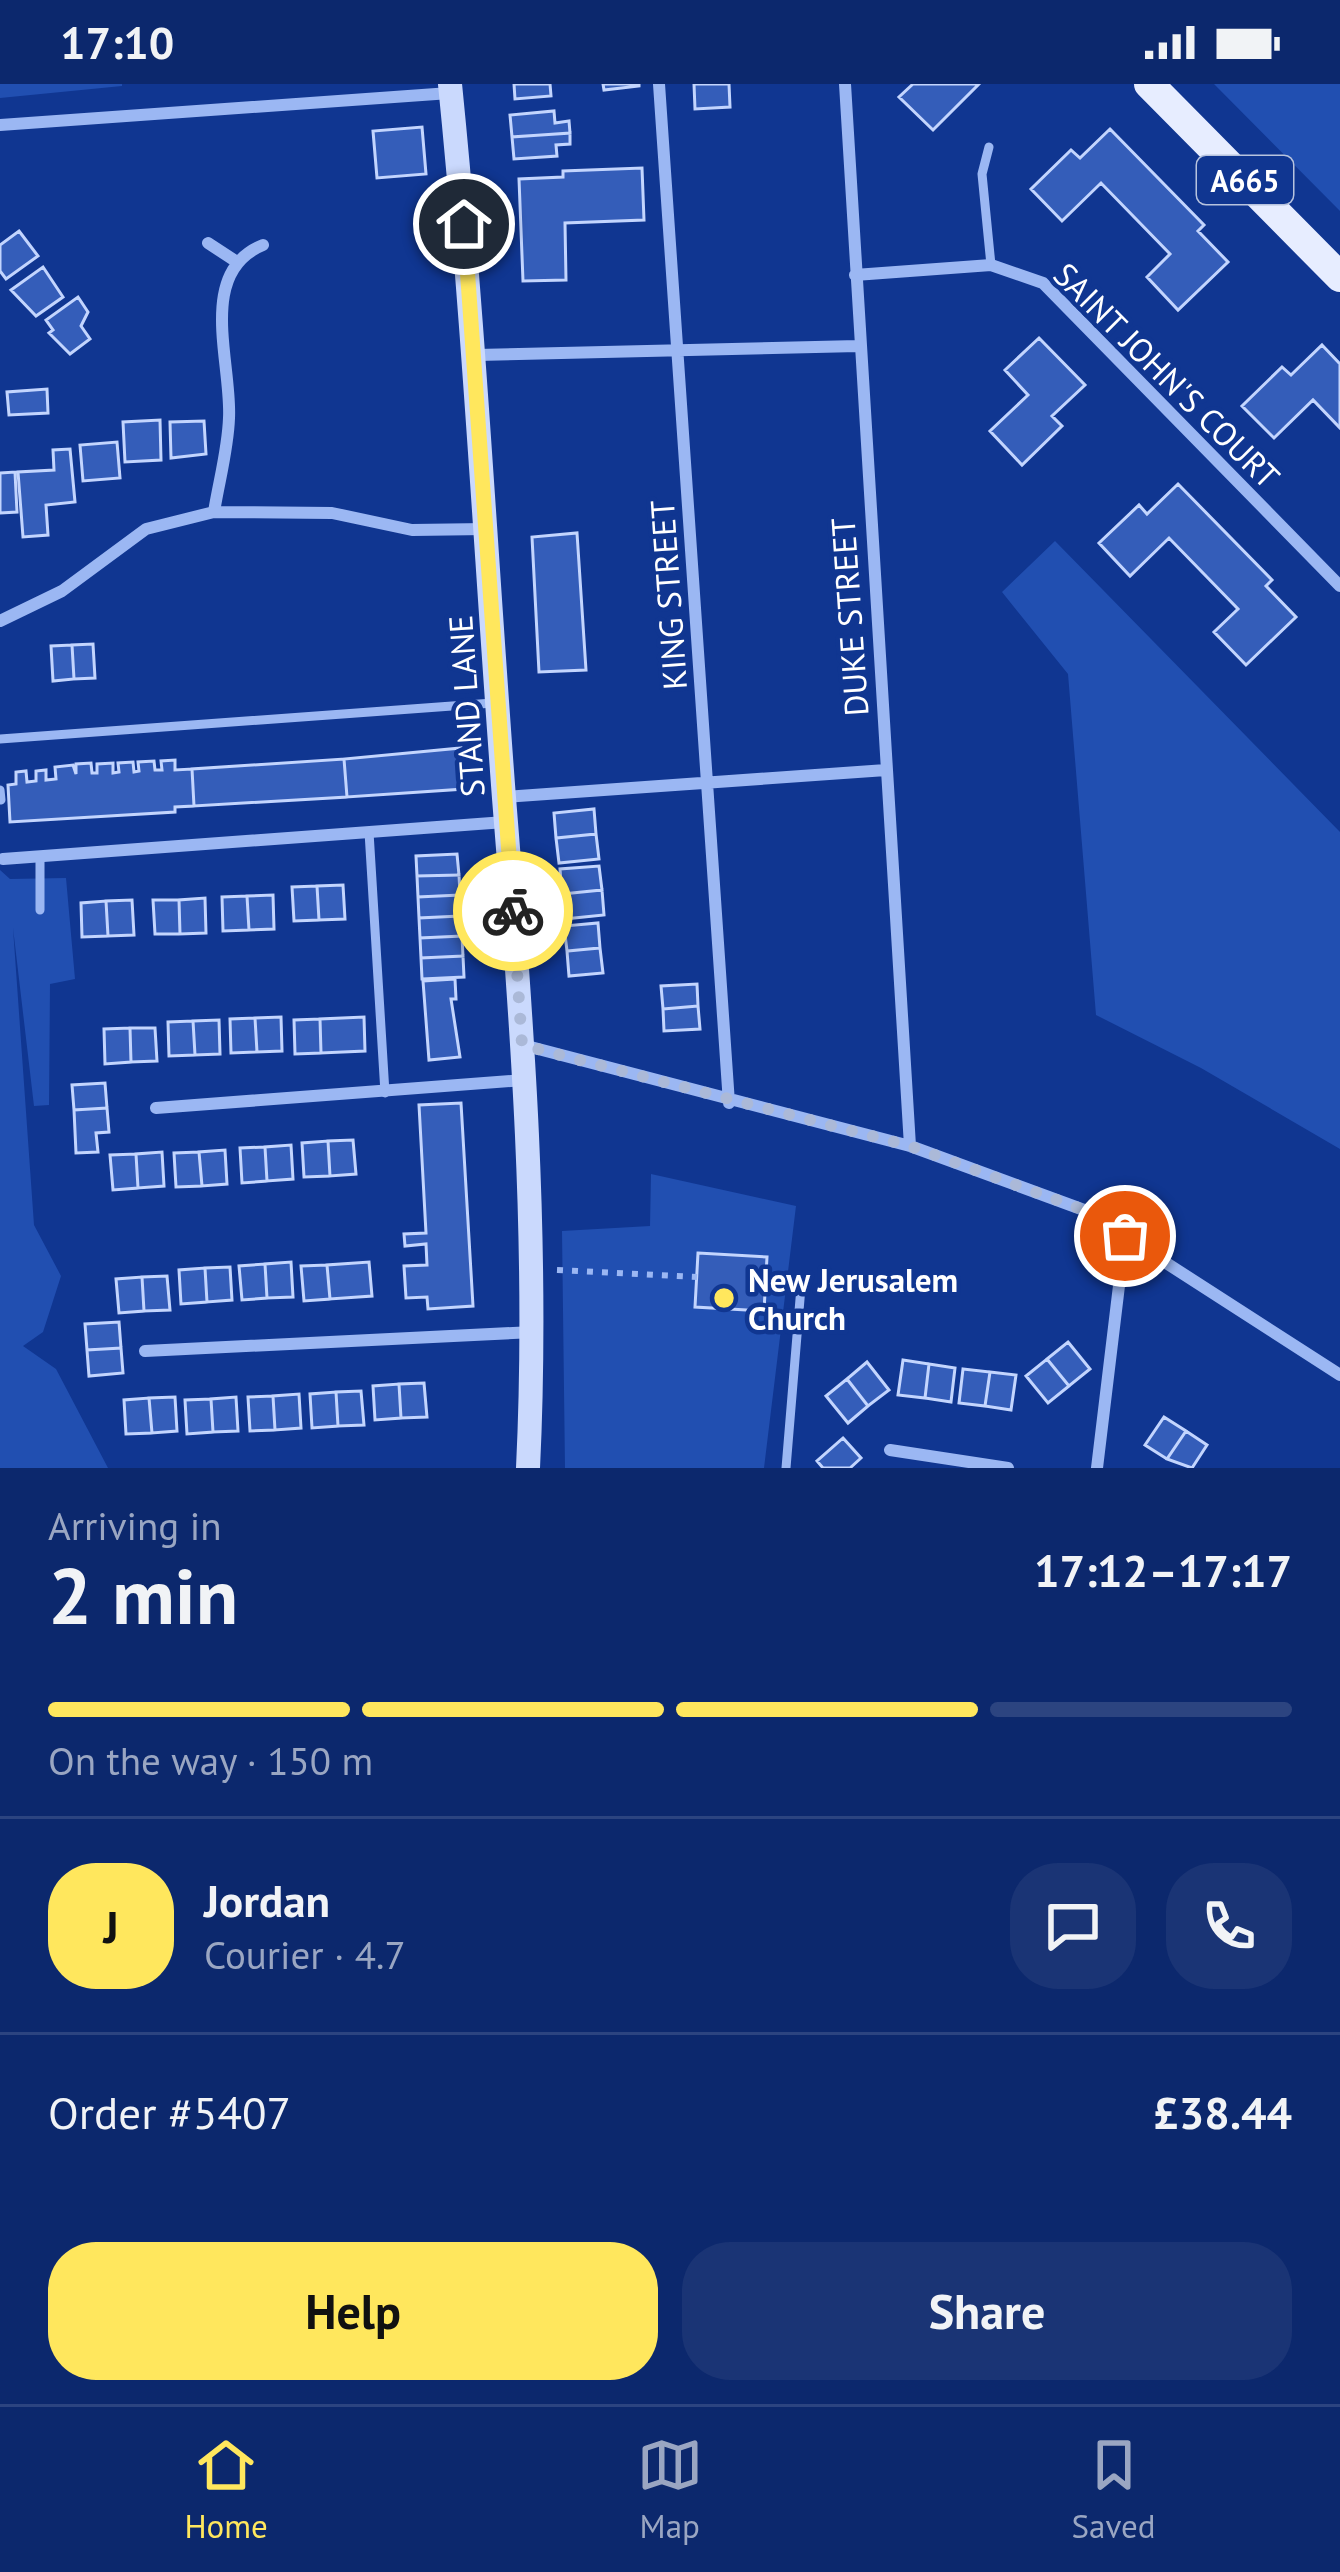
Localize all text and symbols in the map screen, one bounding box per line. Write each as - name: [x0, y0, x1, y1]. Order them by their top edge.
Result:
- text: 17:10: [60, 13, 174, 71]
- road number: A665: [1197, 156, 1293, 204]
- pin: [413, 173, 515, 275]
- icon: home: [431, 191, 497, 257]
- street label: SAINT JOHN'S COURT: [1045, 253, 1289, 497]
- street label: KING STREET: [640, 499, 696, 691]
- street label: DUKE STREET: [821, 516, 877, 718]
- street label: STAND LANE: [438, 614, 494, 798]
- courier: [453, 851, 573, 971]
- icon: bike: [480, 878, 546, 944]
- pin: [1074, 1185, 1176, 1287]
- icon: bag: [1092, 1203, 1158, 1269]
- place label: New Jerusalem Church: [748, 1258, 958, 1339]
- marker: New Jerusalem Church: [711, 1285, 737, 1311]
- text: Arriving in: [48, 1500, 222, 1551]
- text: 17:12–17:17: [1034, 1541, 1292, 1599]
- text: 2 min: [48, 1545, 238, 1646]
- text: On the way · 150 m: [48, 1735, 373, 1786]
- button: chat: [1010, 1863, 1136, 1989]
- button: phone: [1166, 1863, 1292, 1989]
- text: Jordan: [204, 1871, 330, 1929]
- text: J: [103, 1897, 119, 1955]
- text: Courier · 4.7: [204, 1929, 406, 1980]
- text: Order #5407: [48, 2083, 291, 2141]
- text: £38.44: [1153, 2083, 1292, 2141]
- button: Help: [48, 2242, 658, 2380]
- button: Share: [682, 2242, 1292, 2380]
- tab: Home: [184, 2432, 268, 2547]
- tab: Map: [637, 2432, 703, 2547]
- tab: Saved: [1072, 2432, 1156, 2547]

